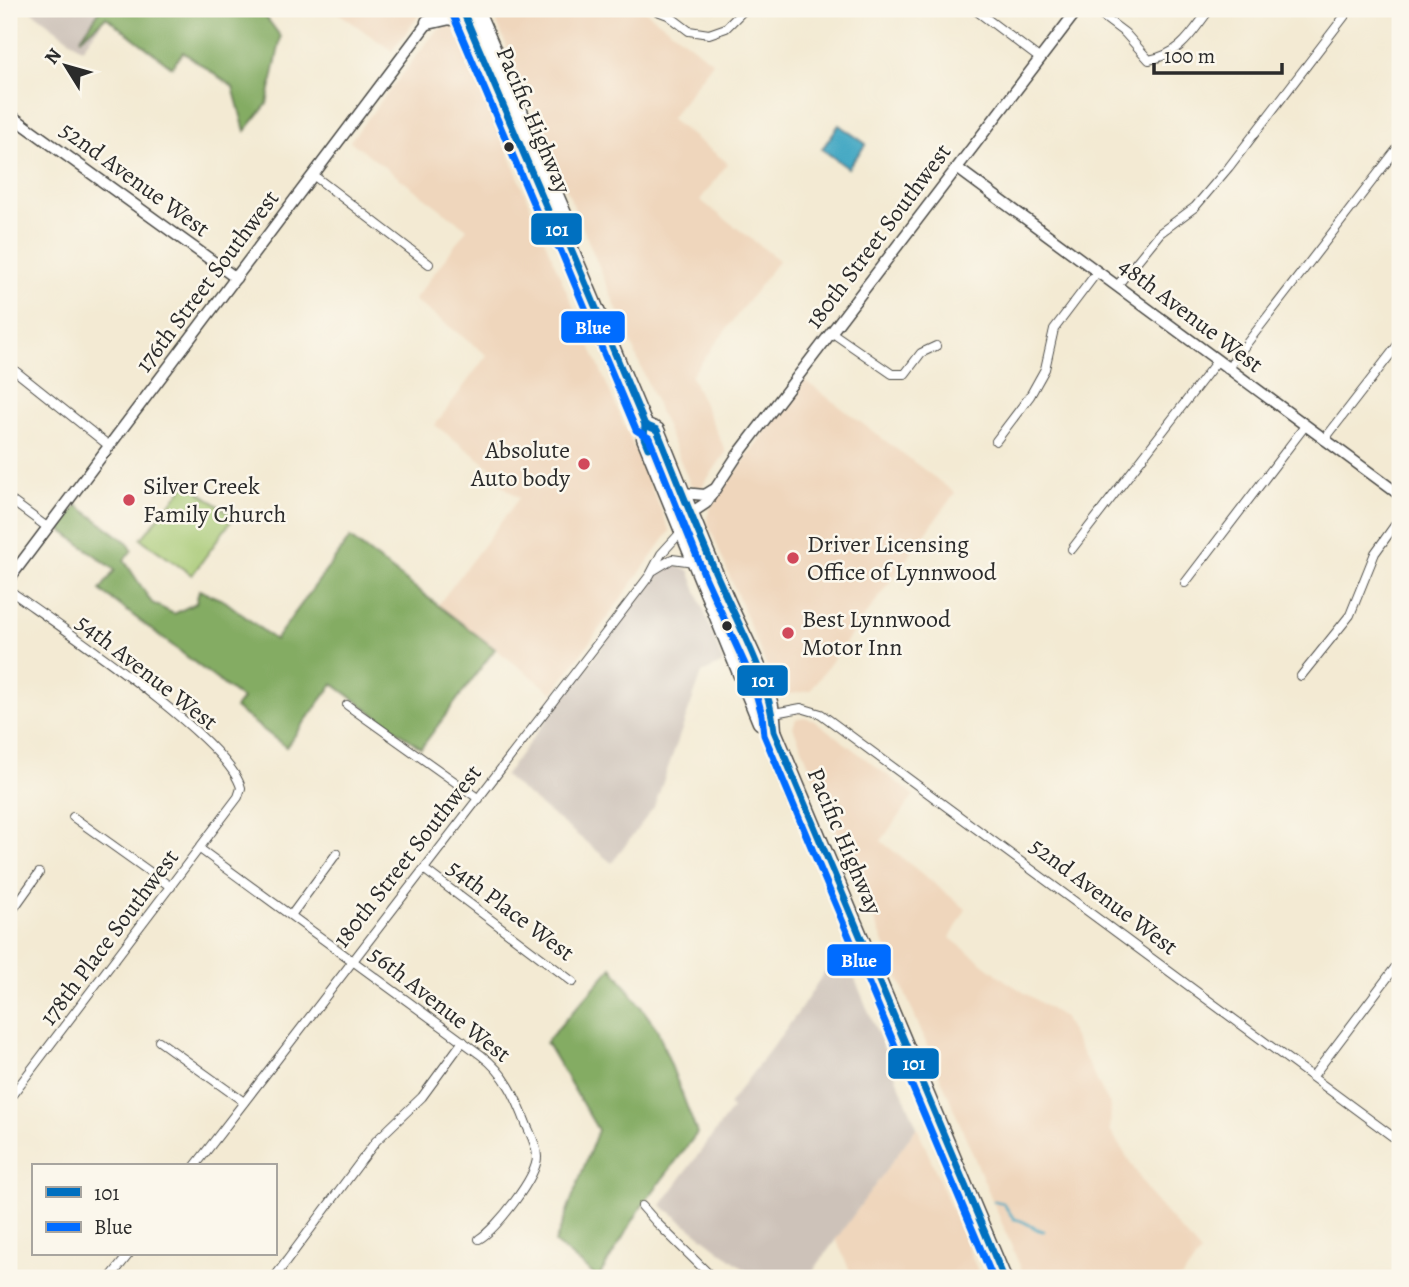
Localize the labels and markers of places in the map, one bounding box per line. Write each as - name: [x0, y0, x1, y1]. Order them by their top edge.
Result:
- unlabelled marker: [502, 140, 516, 154]
- place label: Absolute Auto body: [470, 434, 570, 494]
- marker: Absolute Auto body: [576, 456, 592, 472]
- place label: Silver Creek Family Church: [143, 470, 286, 530]
- marker: Silver Creek Family Church: [121, 492, 137, 508]
- place label: Driver Licensing Office of Lynnwood: [807, 528, 997, 588]
- marker: Driver Licensing Office of Lynnwood: [785, 550, 801, 566]
- place label: Best Lynnwood Motor Inn: [802, 603, 951, 663]
- unlabelled marker: [720, 619, 734, 633]
- marker: Best Lynnwood Motor Inn: [780, 625, 796, 641]

